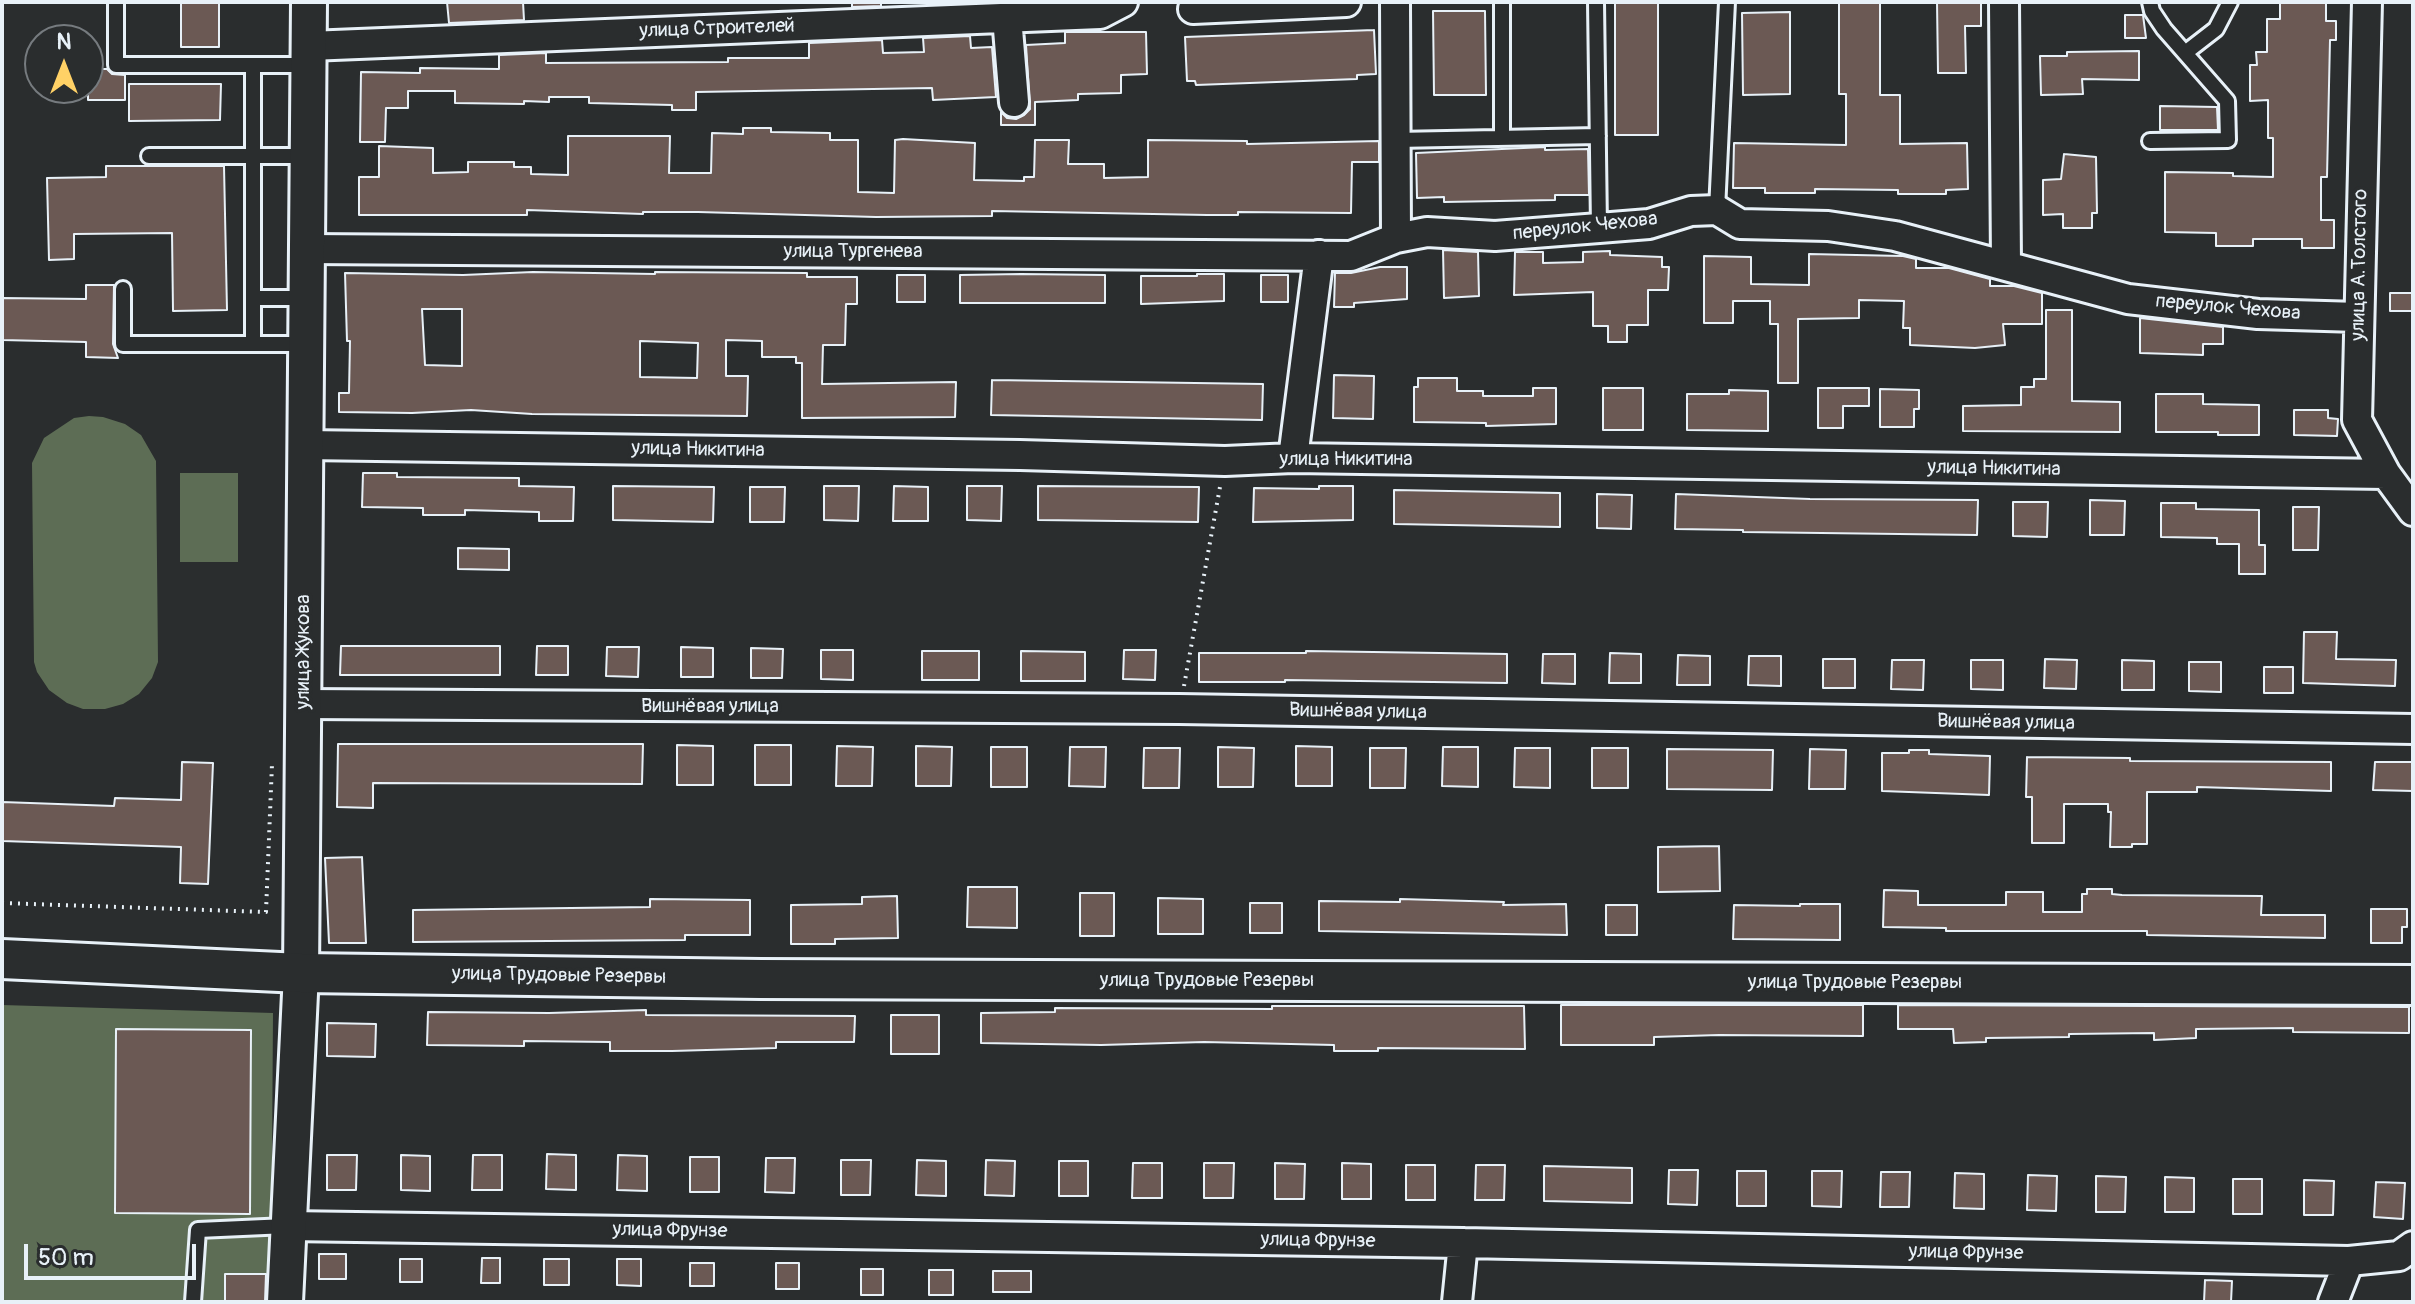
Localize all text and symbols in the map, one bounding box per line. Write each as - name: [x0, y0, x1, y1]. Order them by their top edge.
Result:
- street label: улица Строителей: [639, 14, 795, 44]
- north arrow: [24, 24, 104, 104]
- text: N: [57, 28, 71, 56]
- street label: улица А.Толстого: [2347, 189, 2373, 341]
- street label: переулок Чехова: [1511, 207, 1659, 247]
- street label: улица Тургенева: [784, 240, 922, 264]
- street label: переулок Чехова: [2154, 290, 2302, 326]
- street label: улица Никитина: [631, 437, 765, 463]
- street label: улица Никитина: [1279, 448, 1413, 472]
- street label: улица Никитина: [1927, 456, 2061, 482]
- street label: улица Жукова: [292, 595, 316, 709]
- street label: Вишнёвая улица: [641, 695, 779, 719]
- street label: Вишнёвая улица: [1289, 699, 1427, 725]
- street label: Вишнёвая улица: [1937, 710, 2075, 736]
- street label: улица Трудовые Резервы: [452, 962, 666, 990]
- street label: улица Трудовые Резервы: [1100, 969, 1314, 993]
- street label: улица Трудовые Резервы: [1748, 971, 1962, 995]
- street label: улица Фрунзе: [612, 1218, 728, 1244]
- scale bar: [28, 1228, 200, 1278]
- street label: улица Фрунзе: [1260, 1228, 1376, 1254]
- street label: улица Фрунзе: [1908, 1240, 2024, 1266]
- text: 50 m: [38, 1243, 94, 1272]

